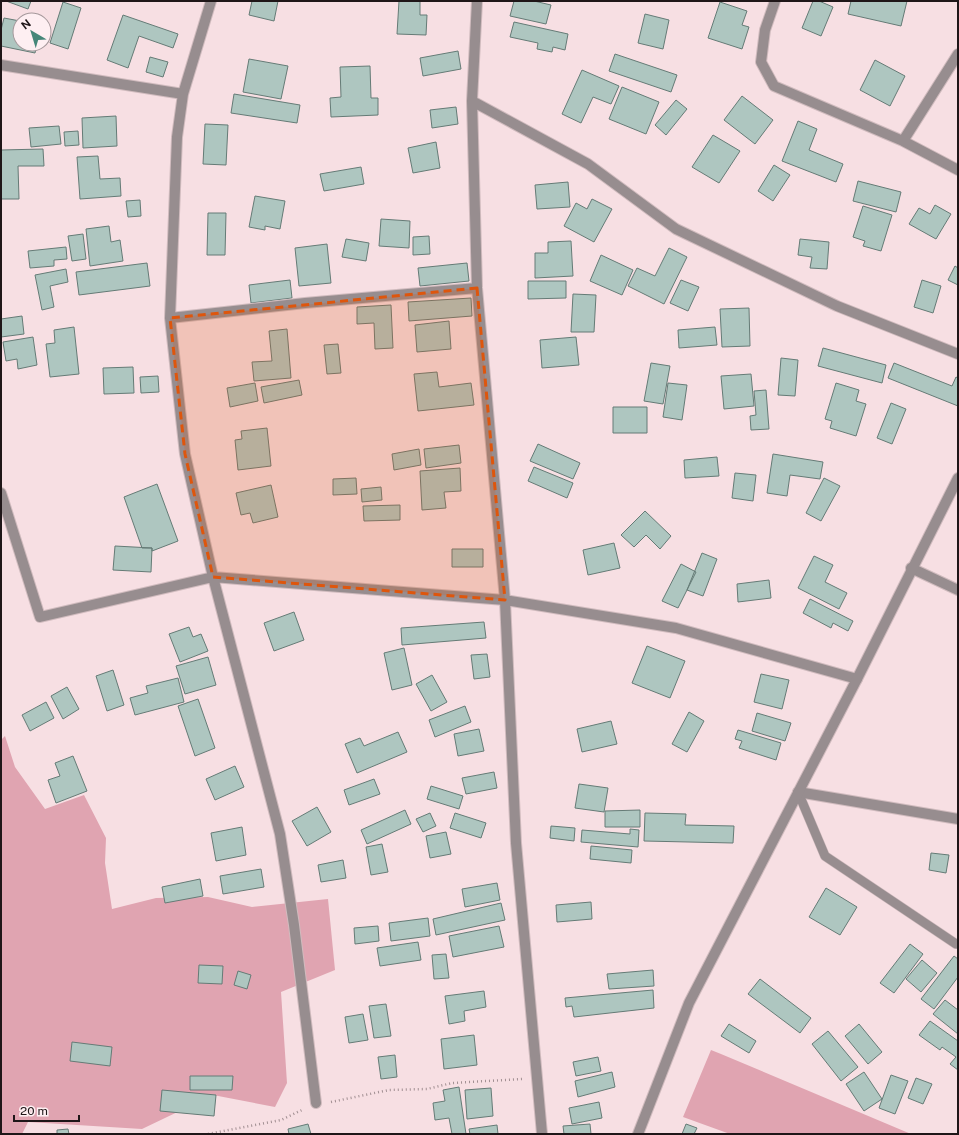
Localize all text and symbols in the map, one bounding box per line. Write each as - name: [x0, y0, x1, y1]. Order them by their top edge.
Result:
- north arrow: [12, 12, 52, 52]
- text: N: [19, 17, 33, 31]
- scale bar: [14, 1097, 79, 1123]
- text: 20 m: [20, 1104, 48, 1118]

